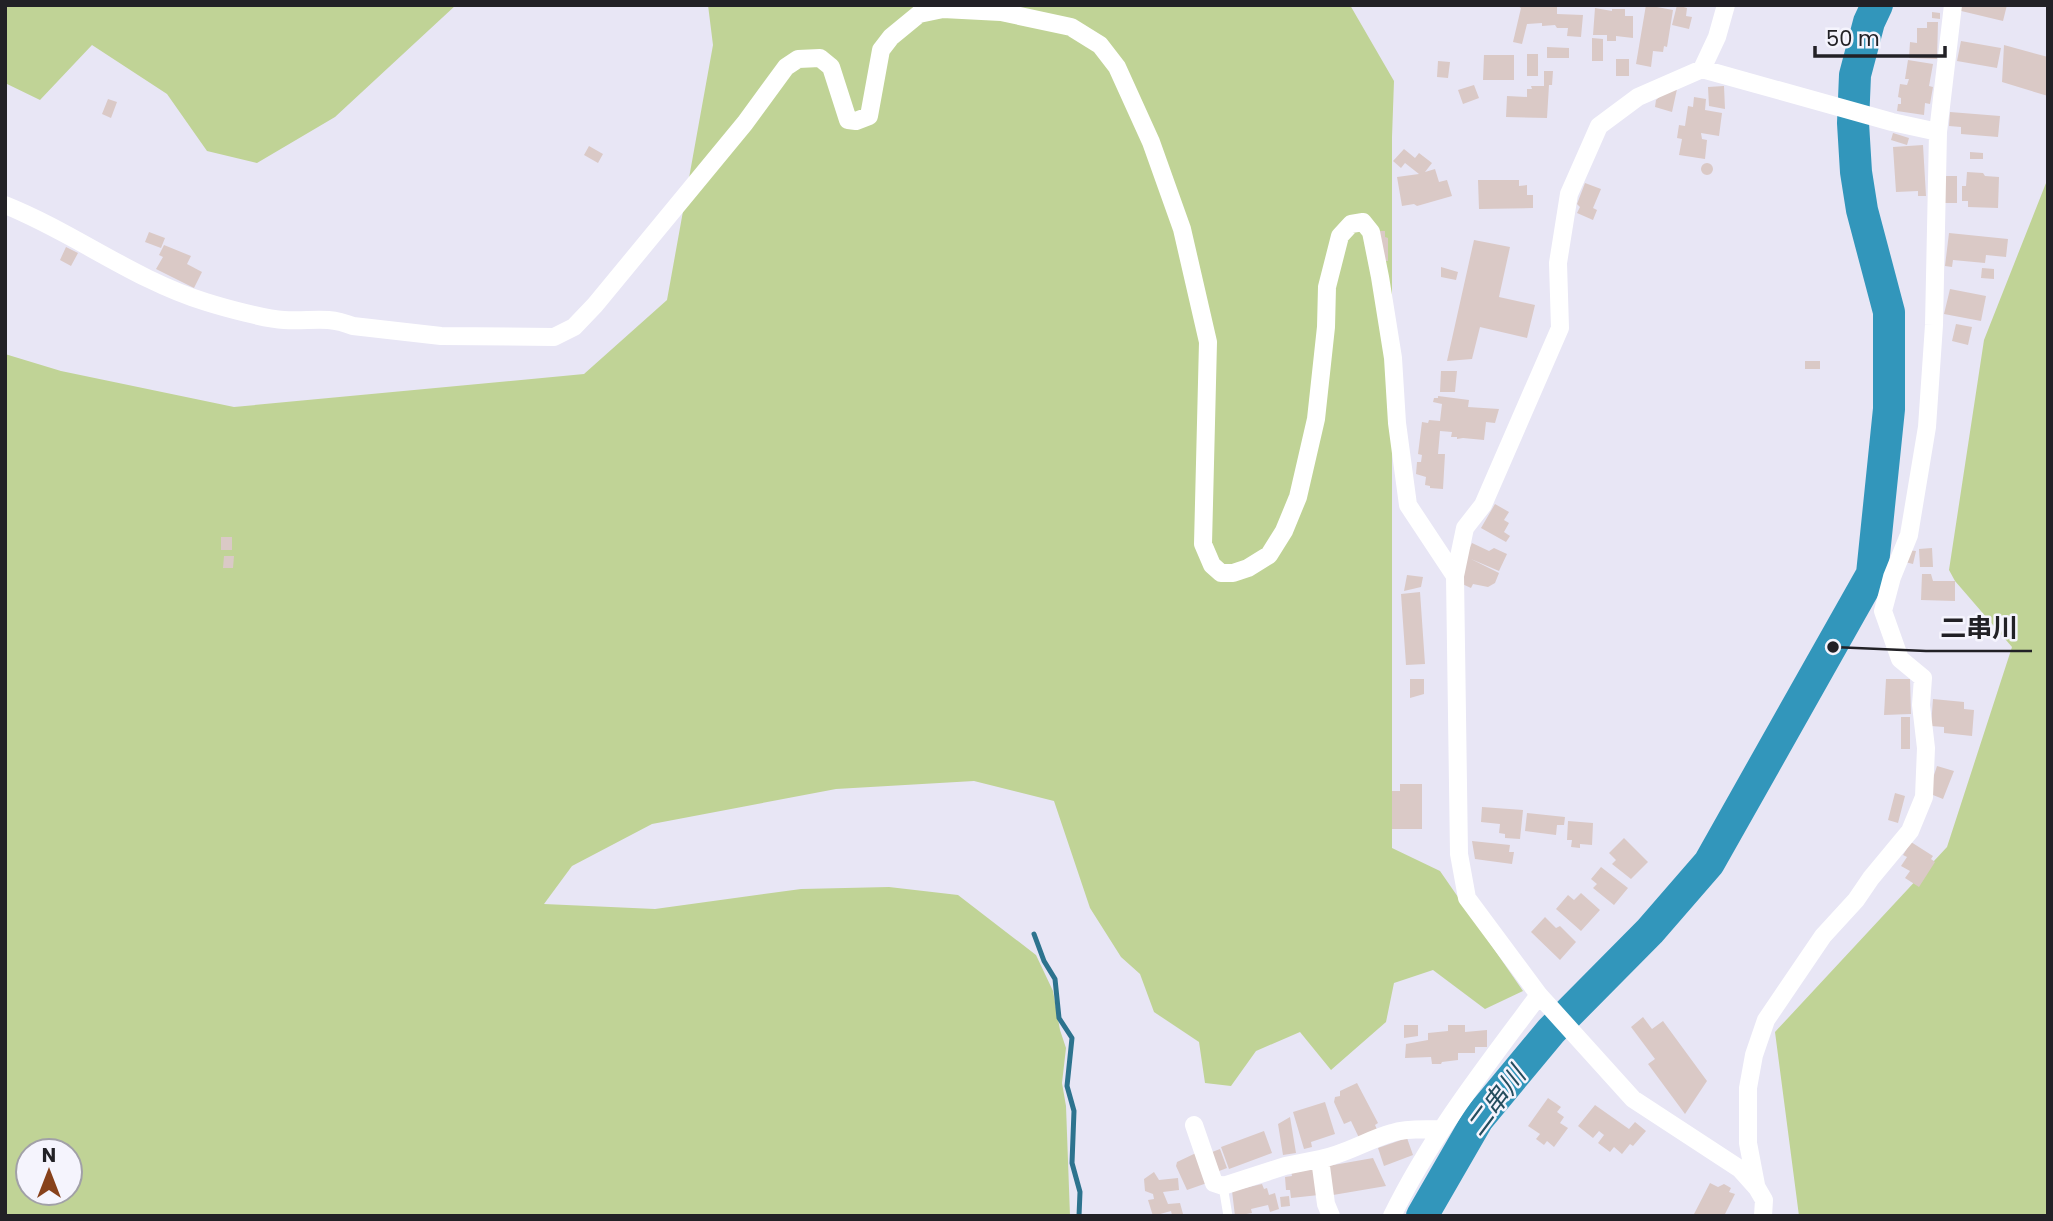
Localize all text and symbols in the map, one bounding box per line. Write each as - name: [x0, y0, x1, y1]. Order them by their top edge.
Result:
- scale bar: [1815, 14, 1944, 58]
- text: 50 m: [1826, 24, 1880, 53]
- callout: 二串川: [1926, 604, 2032, 651]
- text: 二串川: [1940, 610, 2018, 646]
- water label: 二串川: [1458, 1057, 1536, 1143]
- north arrow: [14, 1137, 84, 1207]
- text: N: [42, 1142, 56, 1169]

